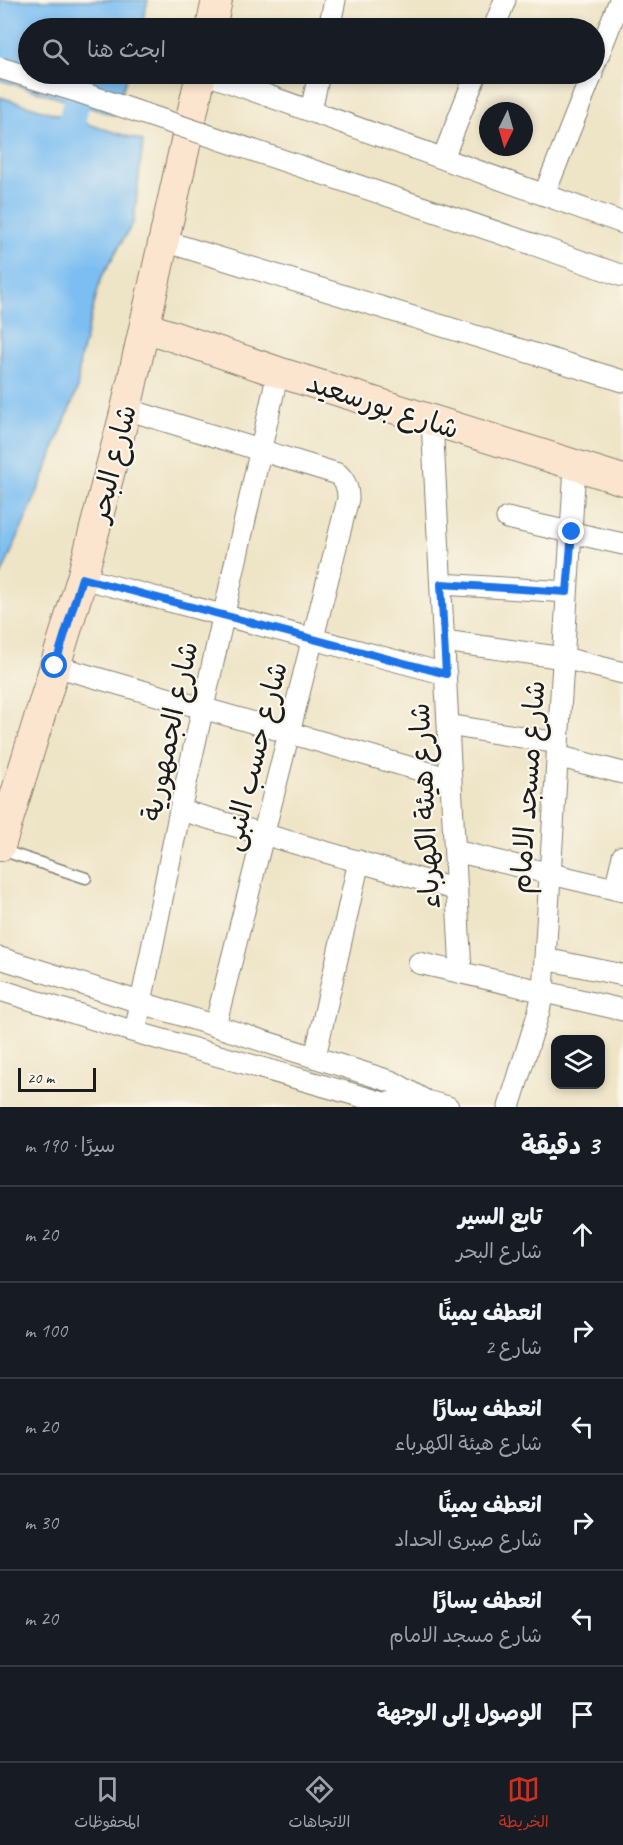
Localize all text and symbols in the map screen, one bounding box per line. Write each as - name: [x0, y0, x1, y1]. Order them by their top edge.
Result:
- search box: [18, 18, 605, 84]
- icon: search: [39, 35, 72, 68]
- text: ابحث هنا: [87, 36, 166, 64]
- north arrow: [479, 102, 533, 156]
- street label: شارع بورسعيد: [302, 364, 463, 448]
- street label: شارع البحر: [81, 401, 146, 528]
- route end: [558, 518, 584, 544]
- street label: شارع الجمهورية: [133, 638, 208, 824]
- route start: [41, 652, 67, 678]
- street label: شارع حسب النبى: [214, 658, 297, 855]
- street label: شارع مسجد الامام: [503, 679, 556, 895]
- street label: شارع هيئة الكهرباء: [402, 702, 449, 910]
- map controls: [551, 1035, 605, 1089]
- button: layers: [551, 1035, 605, 1089]
- scale bar: [18, 1065, 96, 1092]
- text: 20 m: [27, 1068, 54, 1088]
- text: 3 دقيقة: [521, 1129, 599, 1162]
- text: سيرًا · 190 m: [24, 1133, 115, 1158]
- text: تابع السير: [458, 1203, 542, 1231]
- icon: ahead: [566, 1218, 599, 1251]
- text: 20 m: [24, 1222, 58, 1247]
- text: شارع البحر: [457, 1239, 542, 1264]
- text: انعطف يمينًا: [438, 1299, 542, 1327]
- icon: right: [566, 1314, 599, 1347]
- text: 100 m: [24, 1318, 67, 1343]
- text: شارع 2: [485, 1335, 542, 1360]
- text: انعطف يسارًا: [433, 1395, 542, 1423]
- icon: left: [566, 1410, 599, 1443]
- text: 20 m: [24, 1414, 58, 1439]
- text: شارع هيئة الكهرباء: [395, 1431, 542, 1456]
- text: انعطف يمينًا: [438, 1491, 542, 1519]
- icon: right: [566, 1506, 599, 1539]
- text: 30 m: [24, 1510, 58, 1535]
- text: شارع صبرى الحداد: [394, 1527, 542, 1552]
- text: انعطف يسارًا: [433, 1587, 542, 1615]
- icon: left: [566, 1602, 599, 1635]
- text: 20 m: [24, 1606, 58, 1631]
- text: شارع مسجد الامام: [389, 1623, 542, 1648]
- icon: arrive: [566, 1698, 599, 1731]
- text: الوصول إلى الوجهة: [377, 1699, 542, 1727]
- tab: المحفوظات: [74, 1773, 140, 1836]
- tab: الاتجاهات: [289, 1773, 350, 1836]
- tab: الخريطة: [499, 1773, 549, 1836]

